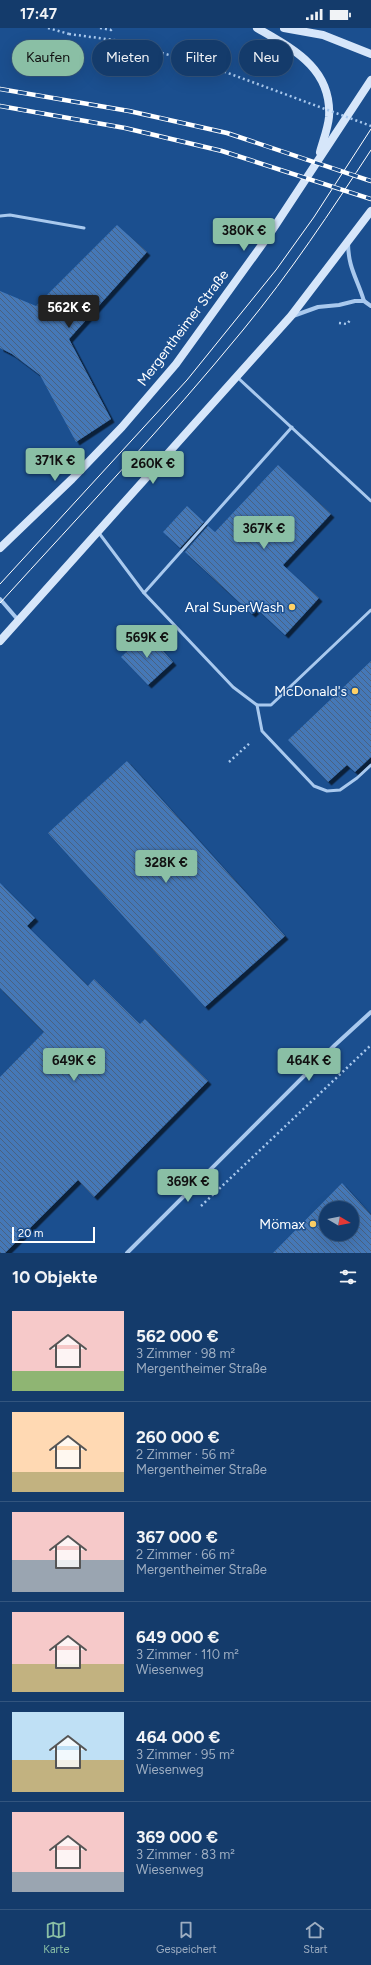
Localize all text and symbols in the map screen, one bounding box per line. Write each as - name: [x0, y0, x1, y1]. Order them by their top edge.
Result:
- text: 17:47: [20, 5, 57, 23]
- chip: Kaufen: [12, 40, 84, 76]
- chip: Mieten: [92, 40, 163, 76]
- chip: Filter: [171, 40, 231, 76]
- chip: Neu: [239, 40, 293, 76]
- pin: 380K €: [211, 218, 277, 252]
- text: 380K €: [222, 223, 266, 238]
- street label: Mergentheimer Straße: [134, 266, 232, 389]
- pin: 562K €: [36, 295, 102, 329]
- text: 562K €: [47, 300, 91, 315]
- pin: 371K €: [22, 448, 88, 482]
- pin: 260K €: [120, 451, 186, 485]
- text: 371K €: [35, 453, 75, 468]
- text: 260K €: [131, 456, 175, 471]
- pin: 367K €: [231, 516, 297, 550]
- text: 367K €: [243, 521, 285, 536]
- place label: Aral SuperWash: [185, 599, 284, 616]
- marker: Aral SuperWash: [287, 602, 297, 612]
- pin: 569K €: [114, 625, 180, 659]
- text: 569K €: [125, 630, 169, 645]
- place label: McDonald's: [274, 683, 347, 700]
- marker: McDonald's: [350, 686, 360, 696]
- pin: 328K €: [133, 850, 199, 884]
- text: 328K €: [144, 855, 188, 870]
- pin: 649K €: [41, 1048, 107, 1082]
- pin: 464K €: [276, 1048, 342, 1082]
- text: 649K €: [52, 1053, 96, 1068]
- text: 464K €: [287, 1053, 331, 1068]
- pin: 369K €: [155, 1169, 221, 1203]
- text: 369K €: [166, 1174, 210, 1189]
- north arrow: [319, 1201, 359, 1241]
- map controls: [319, 1201, 359, 1241]
- place label: Mömax: [259, 1216, 305, 1233]
- marker: Mömax: [308, 1219, 318, 1229]
- scale bar: [12, 1225, 95, 1244]
- text: 20 m: [18, 1227, 43, 1240]
- icon: filters: [337, 1266, 359, 1288]
- text: 10 Objekte: [12, 1267, 97, 1287]
- text: 562 000 €: [136, 1326, 219, 1346]
- icon: home: [44, 1327, 92, 1375]
- text: 3 Zimmer · 98 m²: [136, 1346, 235, 1361]
- text: Mergentheimer Straße: [136, 1361, 267, 1376]
- text: 260 000 €: [136, 1427, 220, 1447]
- icon: home: [44, 1428, 92, 1476]
- text: 2 Zimmer · 56 m²: [136, 1447, 235, 1462]
- text: Mergentheimer Straße: [136, 1462, 267, 1477]
- text: 367 000 €: [136, 1527, 218, 1547]
- icon: home: [44, 1528, 92, 1576]
- text: 2 Zimmer · 66 m²: [136, 1547, 235, 1562]
- text: Mergentheimer Straße: [136, 1562, 267, 1577]
- text: 649 000 €: [136, 1627, 219, 1647]
- icon: home: [44, 1628, 92, 1676]
- text: 3 Zimmer · 110 m²: [136, 1647, 239, 1662]
- text: Wiesenweg: [136, 1662, 204, 1677]
- text: 464 000 €: [136, 1727, 220, 1747]
- icon: home: [44, 1728, 92, 1776]
- text: 3 Zimmer · 95 m²: [136, 1747, 235, 1762]
- text: Wiesenweg: [136, 1762, 204, 1777]
- text: 369 000 €: [136, 1827, 218, 1847]
- icon: home: [44, 1828, 92, 1876]
- text: 3 Zimmer · 83 m²: [136, 1847, 235, 1862]
- text: Wiesenweg: [136, 1862, 204, 1877]
- tab: Karte: [43, 1919, 69, 1956]
- tab: Gespeichert: [156, 1919, 217, 1956]
- tab: Start: [303, 1919, 328, 1956]

